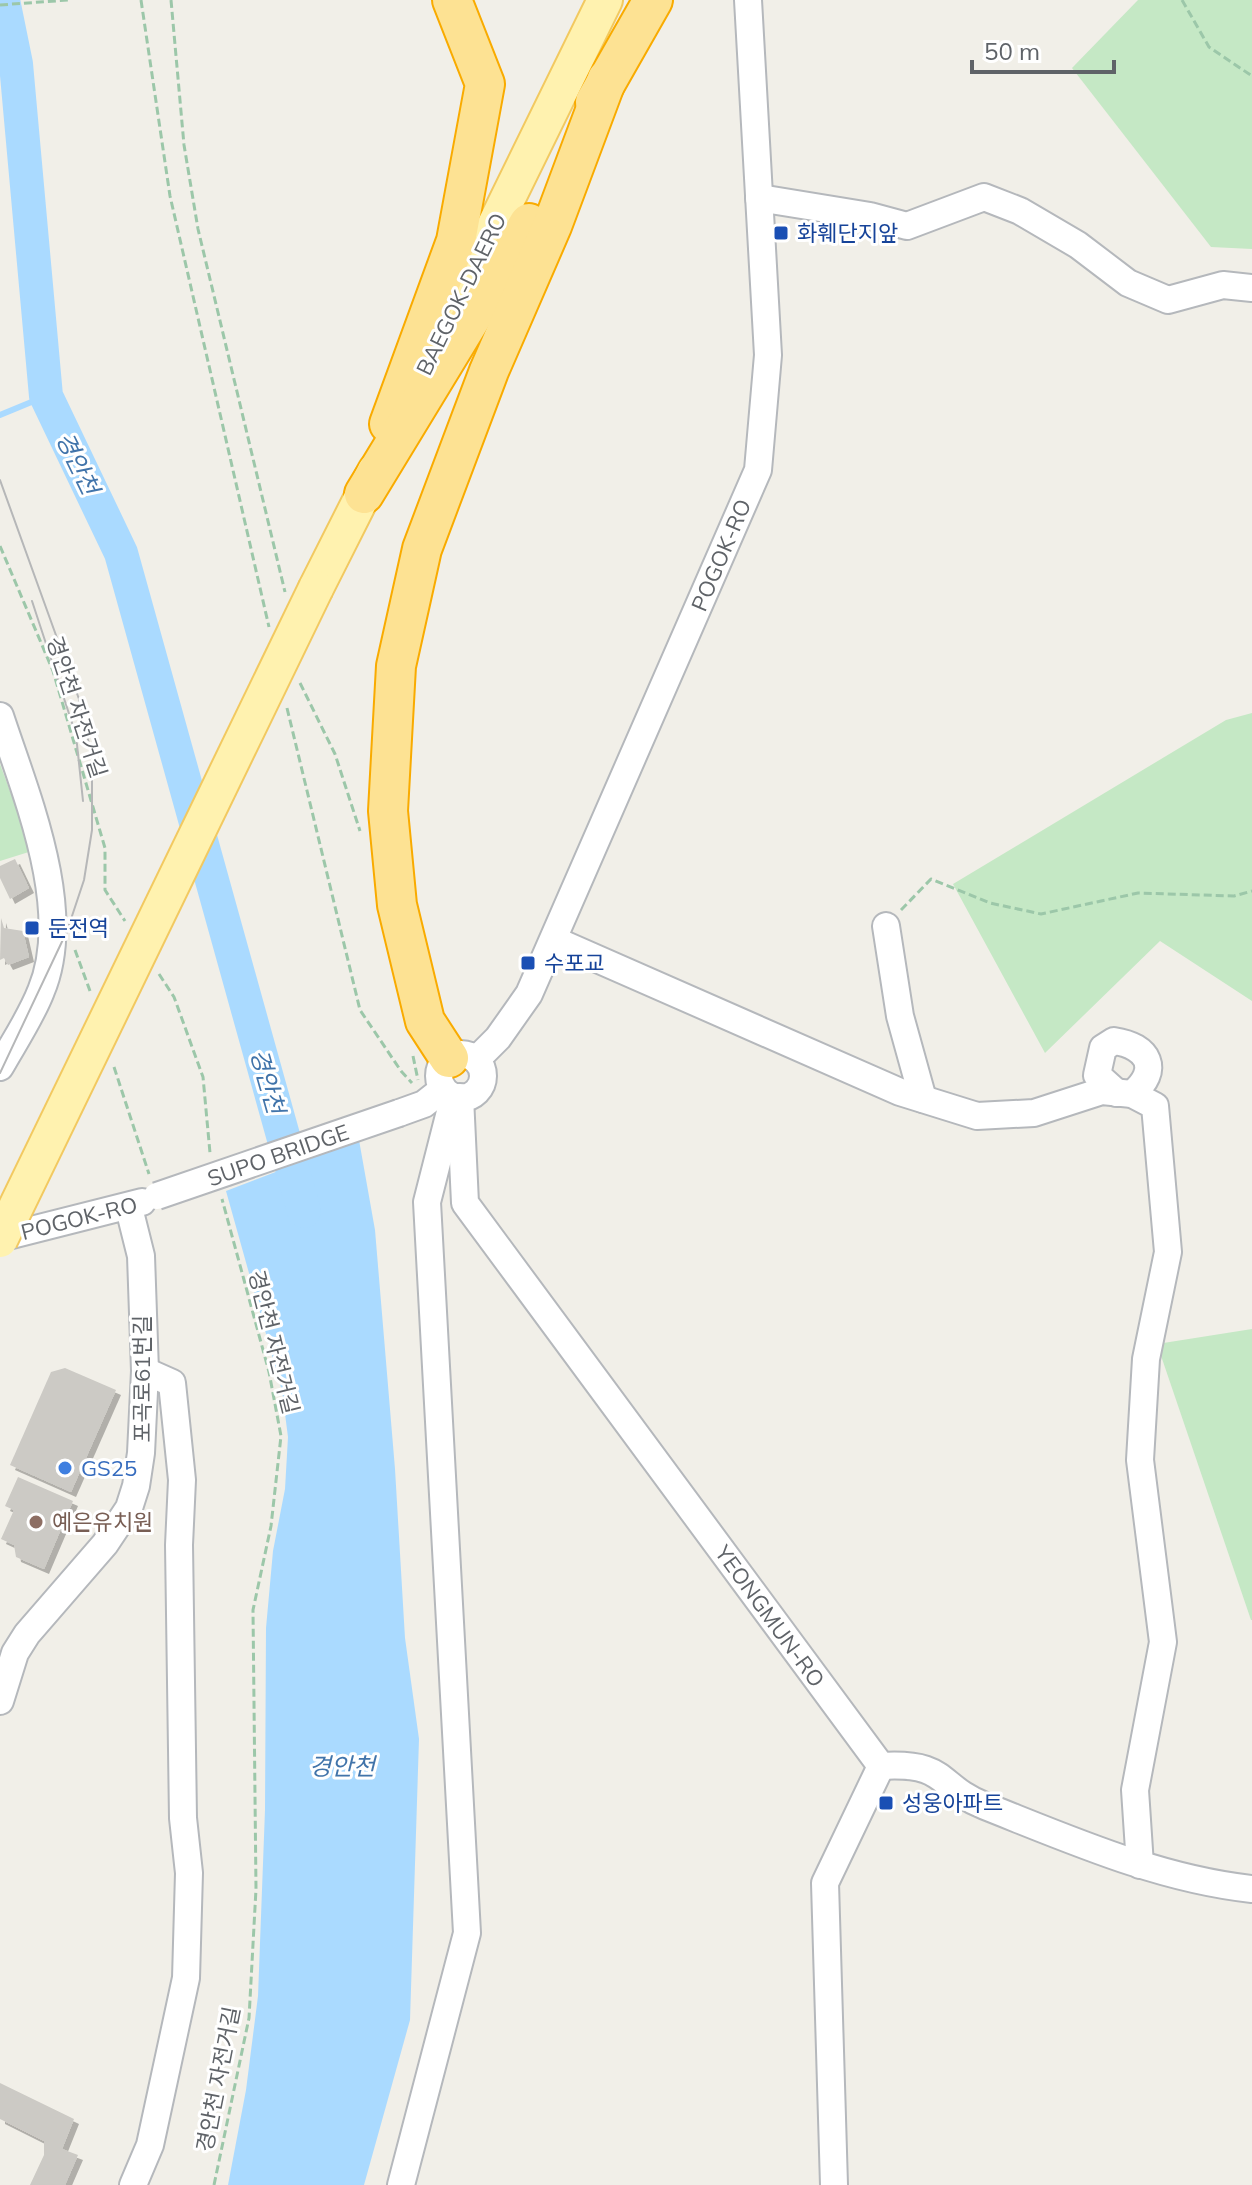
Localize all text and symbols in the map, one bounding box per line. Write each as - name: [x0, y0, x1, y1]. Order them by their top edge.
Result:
- scale bar: [972, 24, 1114, 74]
- text: 50 m: [984, 36, 1040, 66]
- street label: BAEGOK-DAERO: [410, 208, 512, 380]
- place label: 화훼단지앞: [797, 219, 898, 247]
- marker: 화훼단지앞: [772, 224, 790, 242]
- water label: 경안천: [50, 427, 107, 502]
- street label: POGOK-RO: [685, 495, 757, 615]
- street label: 경안천 자전거길: [41, 633, 113, 781]
- place label: 둔전역: [48, 914, 109, 942]
- marker: 둔전역: [23, 919, 41, 937]
- place label: 수포교: [544, 949, 605, 977]
- marker: 수포교: [519, 954, 537, 972]
- water label: 경안천: [244, 1045, 292, 1120]
- street label: SUPO BRIDGE: [203, 1118, 353, 1192]
- street label: POGOK-RO: [18, 1190, 140, 1246]
- street label: 경안천 자전거길: [243, 1267, 305, 1417]
- street label: 포곡로61번길: [128, 1315, 156, 1443]
- place label: GS25: [81, 1454, 137, 1482]
- marker: GS25: [56, 1459, 74, 1477]
- place label: 예은유치원: [52, 1508, 153, 1536]
- marker: 예은유치원: [27, 1513, 45, 1531]
- street label: YEONGMUN-RO: [708, 1539, 831, 1693]
- water label: 경안천: [309, 1751, 378, 1781]
- place label: 성웅아파트: [902, 1789, 1003, 1817]
- marker: 성웅아파트: [877, 1794, 895, 1812]
- street label: 경안천 자전거길: [190, 2004, 246, 2154]

